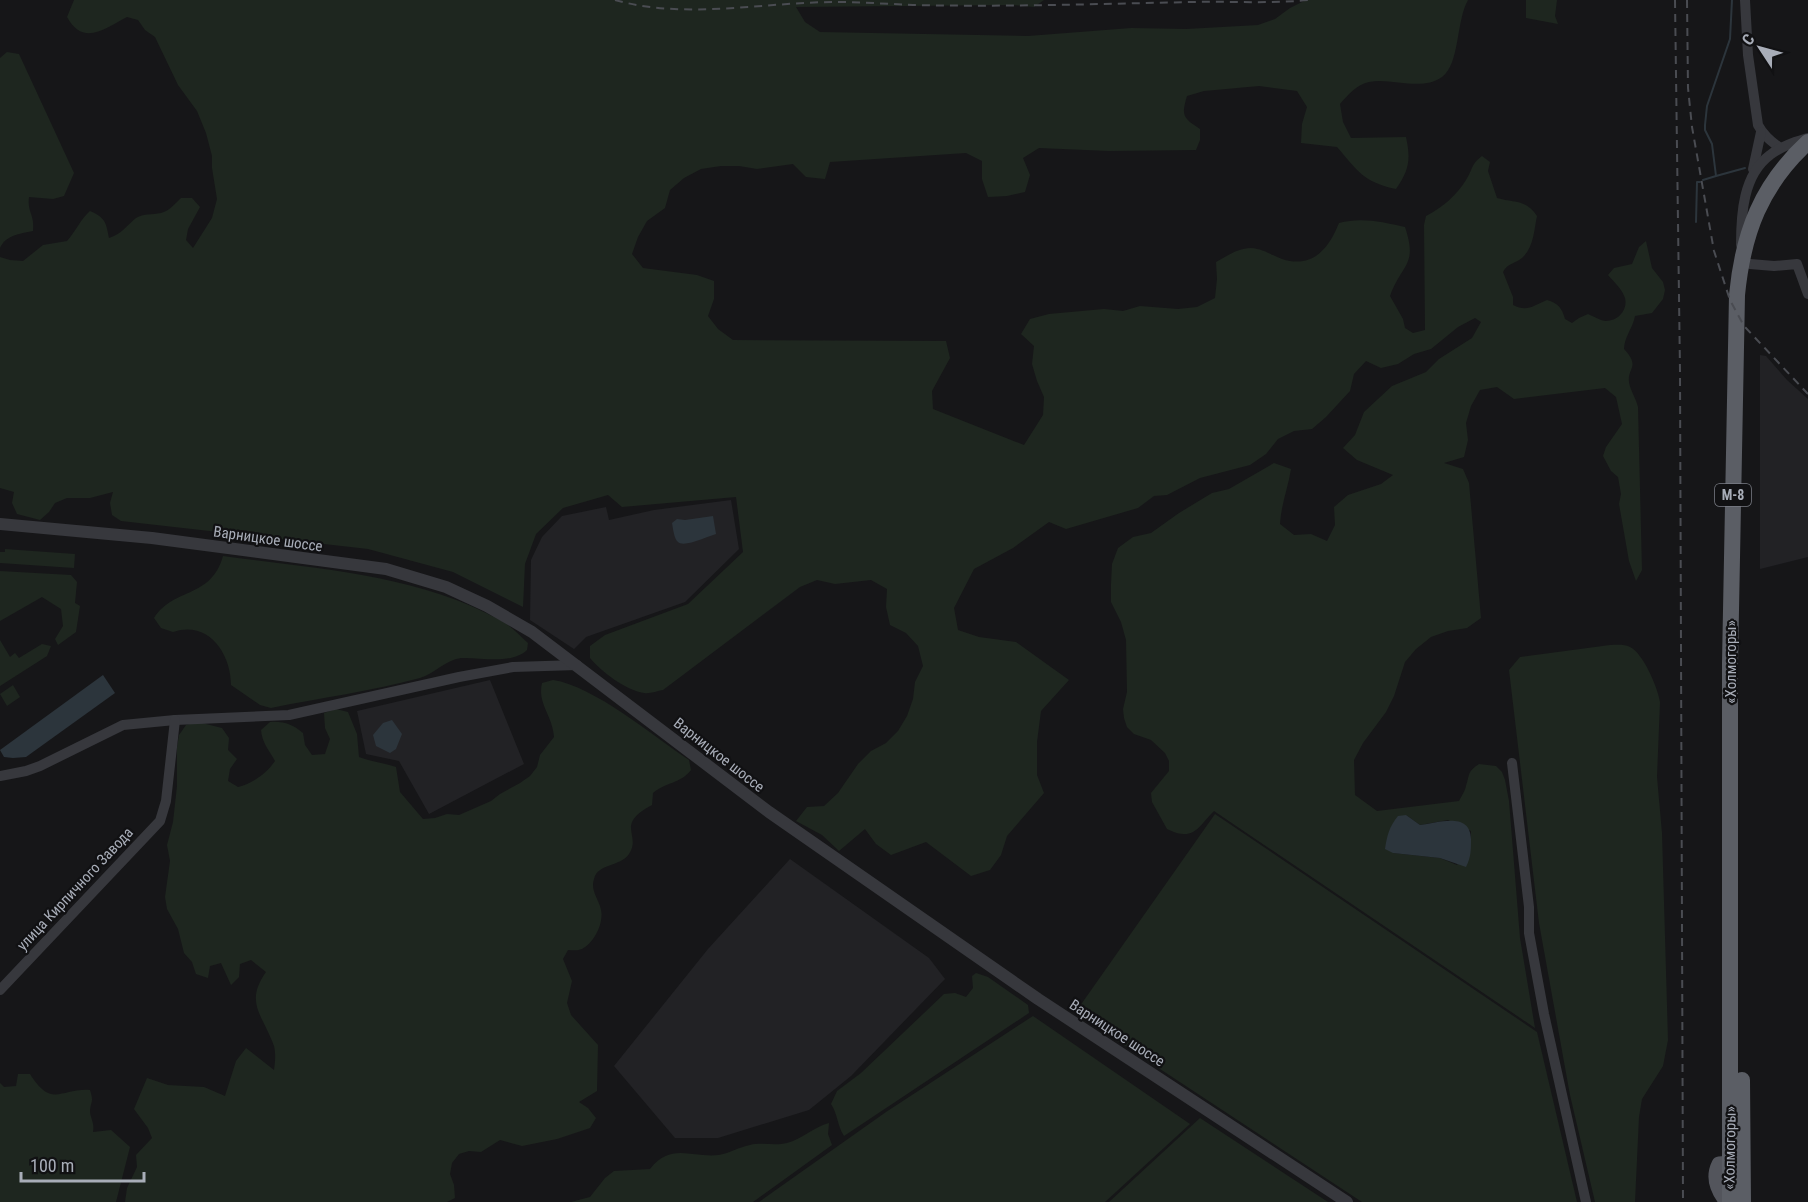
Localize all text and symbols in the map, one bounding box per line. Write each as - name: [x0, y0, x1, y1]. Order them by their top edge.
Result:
- north arrow: [1730, 18, 1790, 78]
- text: С: [1738, 30, 1759, 49]
- road number: М-8: [1715, 484, 1751, 506]
- street label: Варницкое шоссе: [212, 522, 324, 556]
- street label: «Холмогоры»: [1722, 620, 1740, 704]
- street label: Варницкое шоссе: [670, 714, 768, 796]
- street label: улица Кирпичного Завода: [13, 824, 137, 954]
- street label: Варницкое шоссе: [1066, 996, 1168, 1070]
- street label: «Холмогоры»: [1720, 1106, 1740, 1190]
- scale bar: [21, 1145, 144, 1183]
- text: 100 m: [30, 1155, 74, 1176]

